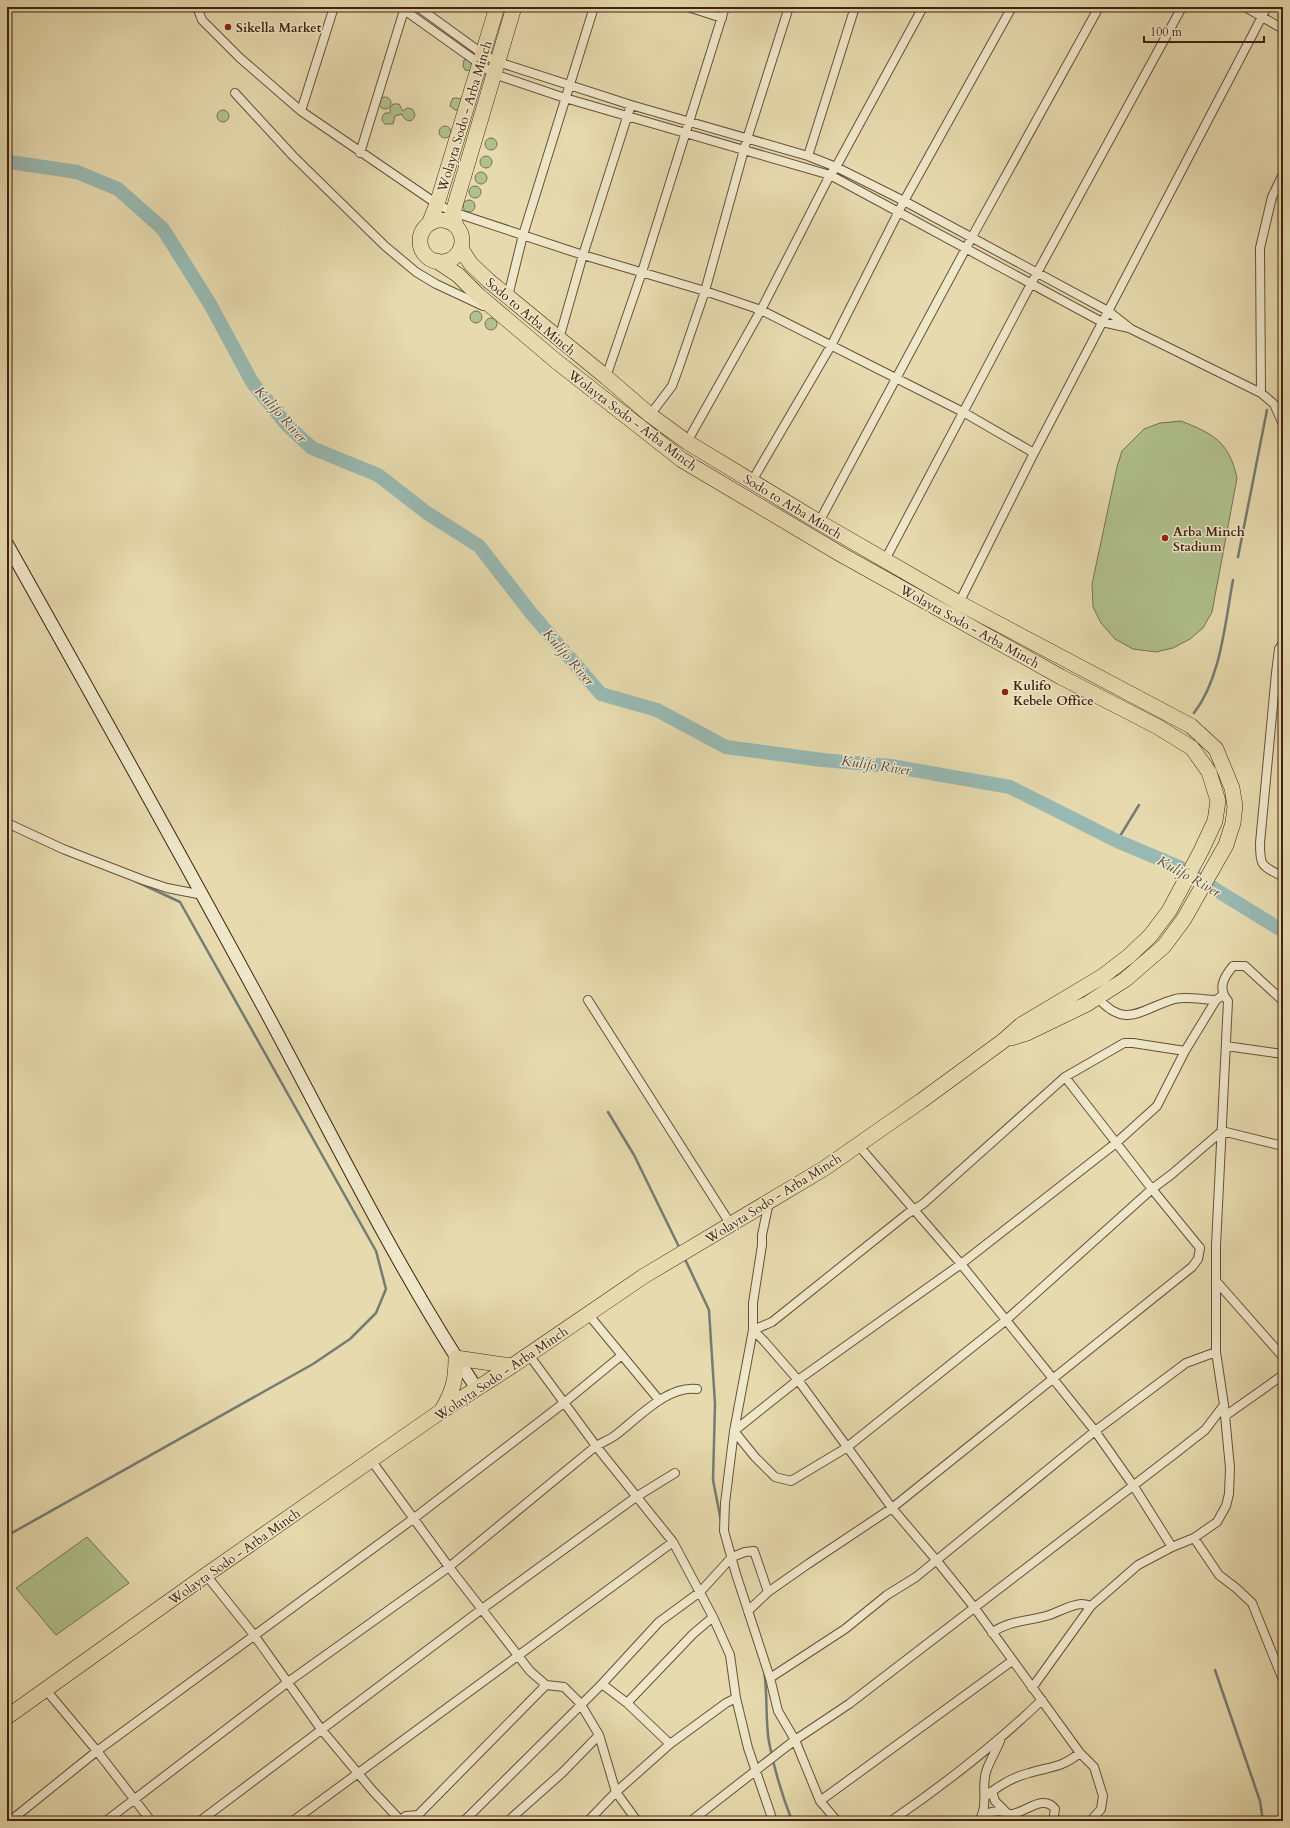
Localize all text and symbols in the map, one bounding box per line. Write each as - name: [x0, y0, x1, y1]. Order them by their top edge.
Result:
- scale bar: [1144, 18, 1264, 44]
- place label: Sikella Market: [236, 19, 322, 37]
- marker: Sikella Market: [223, 22, 233, 32]
- text: 100 m: [1150, 24, 1183, 40]
- street label: Wolayta Sodo - Arba Minch: [433, 39, 497, 195]
- street label: Sodo to Arba Minch: [482, 274, 579, 360]
- street label: Wolayta Sodo - Arba Minch: [563, 366, 701, 475]
- water label: Kulifo River: [250, 382, 311, 447]
- street label: Sodo to Arba Minch: [740, 470, 845, 543]
- place label: Arba Minch Stadium: [1173, 523, 1245, 556]
- marker: Arba Minch Stadium: [1160, 533, 1170, 543]
- street label: Wolayta Sodo - Arba Minch: [896, 580, 1043, 673]
- water label: Kulifo River: [539, 625, 599, 690]
- place label: Kulifo Kebele Office: [1013, 677, 1094, 710]
- marker: Kulifo Kebele Office: [1000, 687, 1010, 697]
- water label: Kulifo River: [840, 751, 912, 780]
- water label: Kulifo River: [1154, 851, 1224, 902]
- street label: Wolayta Sodo - Arba Minch: [701, 1150, 845, 1249]
- street label: Wolayta Sodo - Arba Minch: [431, 1322, 572, 1426]
- street label: Wolayta Sodo - Arba Minch: [164, 1504, 304, 1610]

